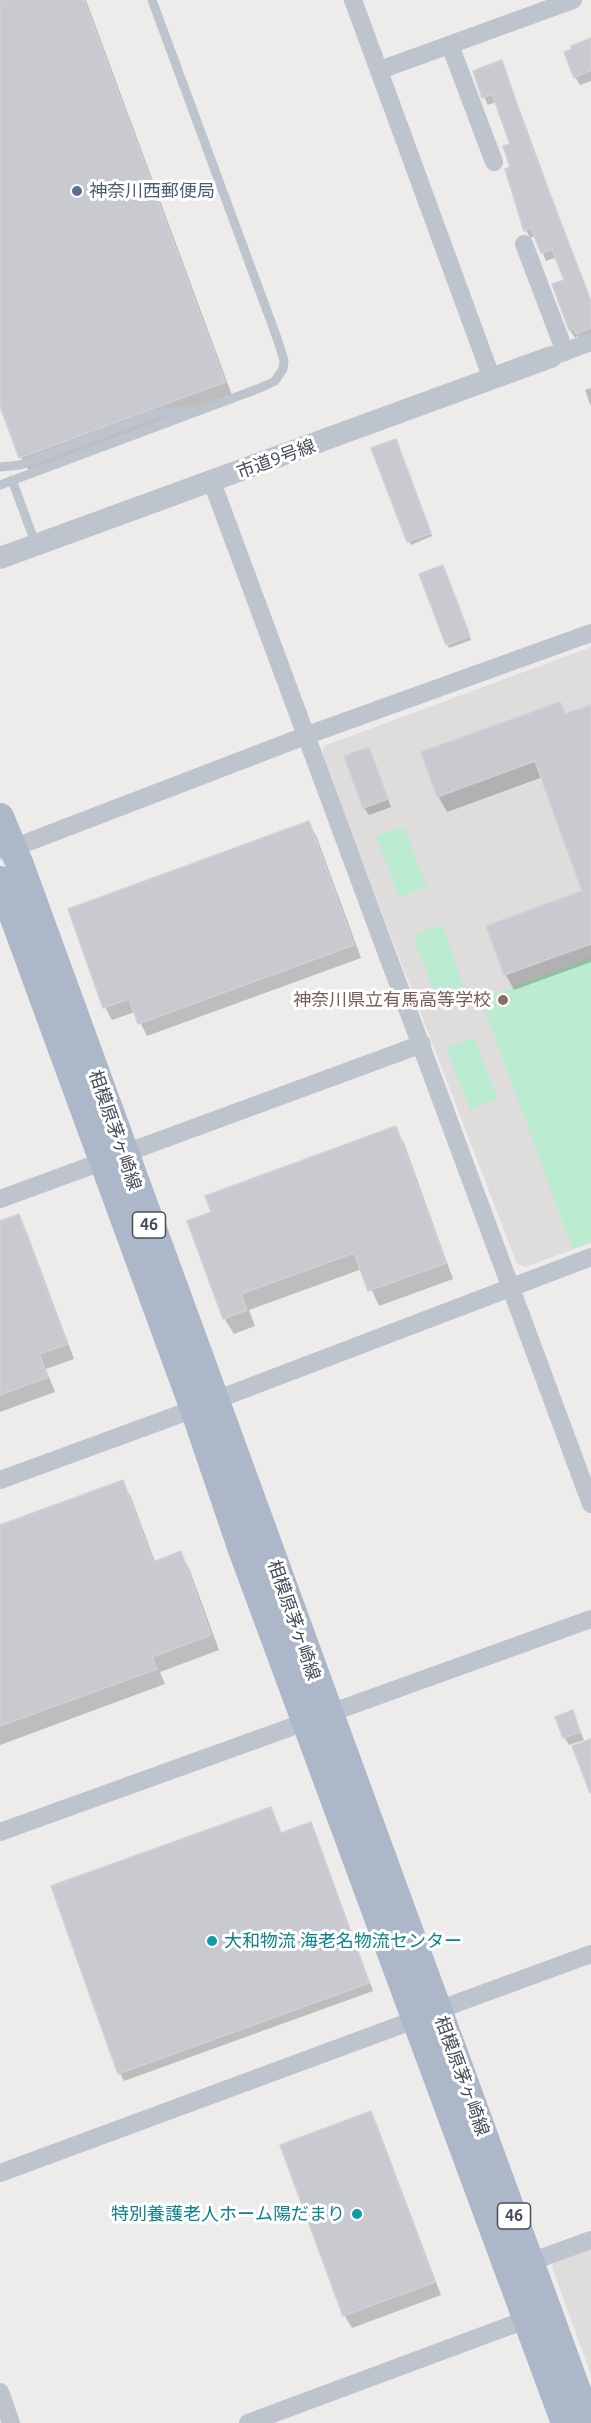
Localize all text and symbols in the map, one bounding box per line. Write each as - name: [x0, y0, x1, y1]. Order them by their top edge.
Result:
- place label: 神奈川西郵便局: [89, 180, 215, 202]
- marker: 神奈川西郵便局: [70, 184, 84, 198]
- street label: 市道9号線: [234, 435, 318, 483]
- place label: 神奈川県立有馬高等学校: [293, 989, 491, 1011]
- marker: 神奈川県立有馬高等学校: [496, 993, 510, 1007]
- street label: 相模原茅ヶ崎線: [84, 1067, 146, 1193]
- road number: 46: [132, 1212, 166, 1238]
- street label: 相模原茅ヶ崎線: [263, 1557, 325, 1683]
- place label: 大和物流 海老名物流センター: [224, 1930, 462, 1952]
- marker: 大和物流 海老名物流センター: [205, 1934, 219, 1948]
- street label: 相模原茅ヶ崎線: [430, 2013, 494, 2139]
- place label: 特別養護老人ホーム陽だまり: [111, 2203, 345, 2225]
- road number: 46: [498, 2203, 530, 2229]
- marker: 特別養護老人ホーム陽だまり: [350, 2207, 364, 2221]

